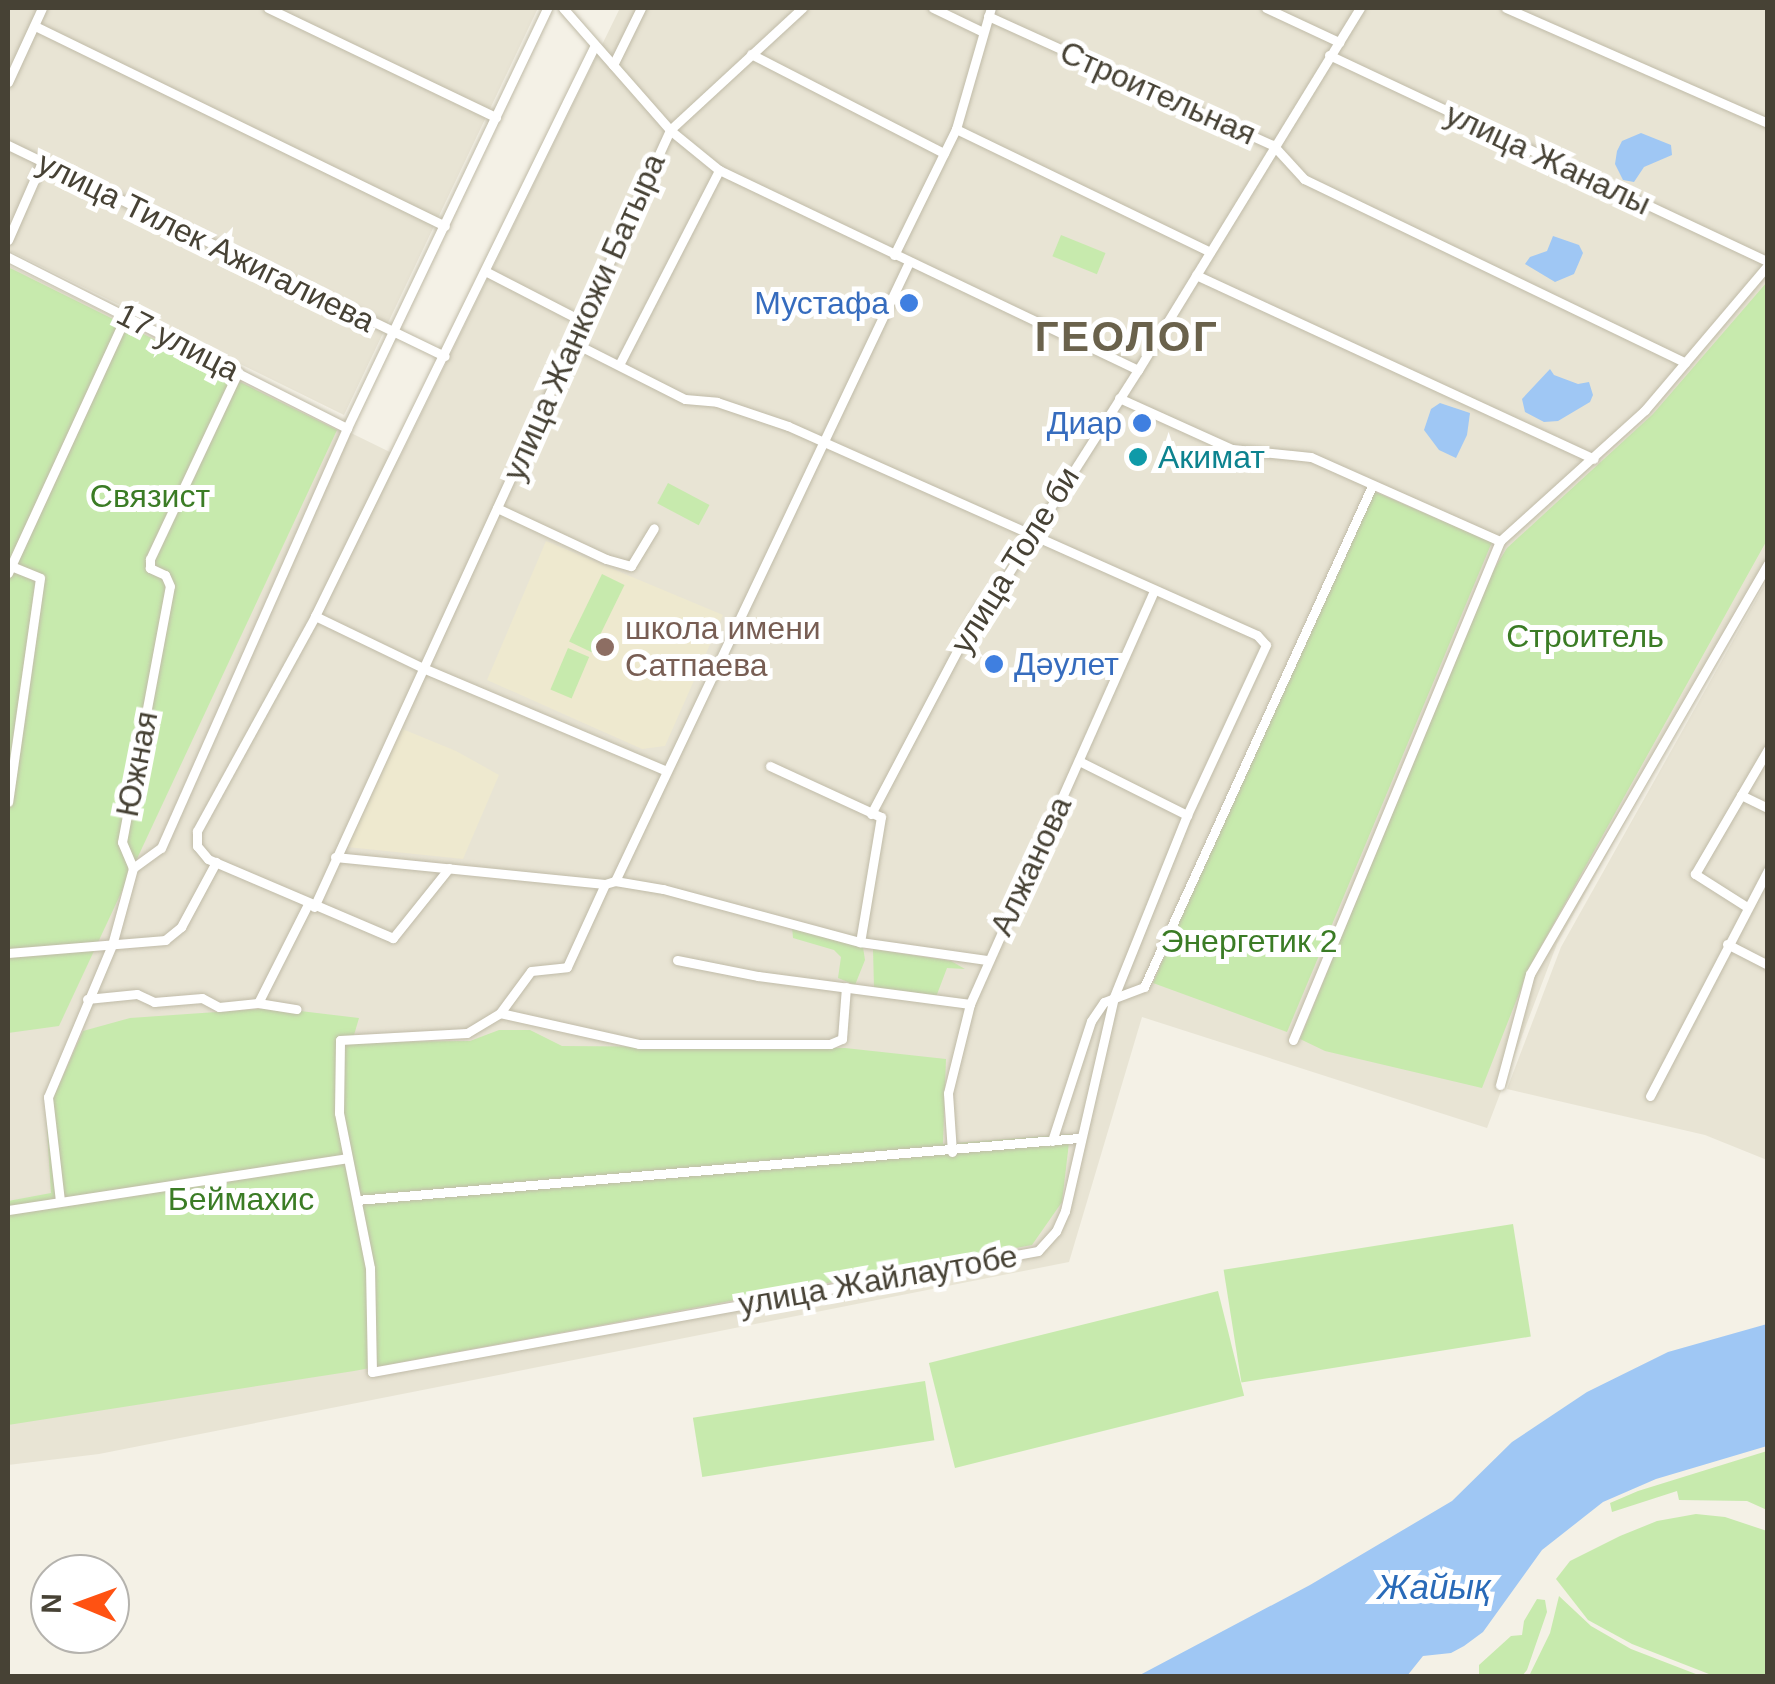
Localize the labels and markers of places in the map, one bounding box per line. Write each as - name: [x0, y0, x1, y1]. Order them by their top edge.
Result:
- place label: Мустафа: [754, 284, 889, 322]
- marker: Мустафа: [898, 292, 920, 314]
- place label: Диар: [1047, 404, 1122, 442]
- marker: Диар: [1131, 412, 1153, 434]
- place label: Акимат: [1158, 438, 1265, 476]
- marker: Акимат: [1127, 446, 1149, 468]
- place label: школа имени Сатпаева: [625, 610, 821, 685]
- marker: школа имени Сатпаева: [594, 636, 616, 658]
- place label: Дәулет: [1014, 645, 1119, 683]
- marker: Дәулет: [983, 653, 1005, 675]

